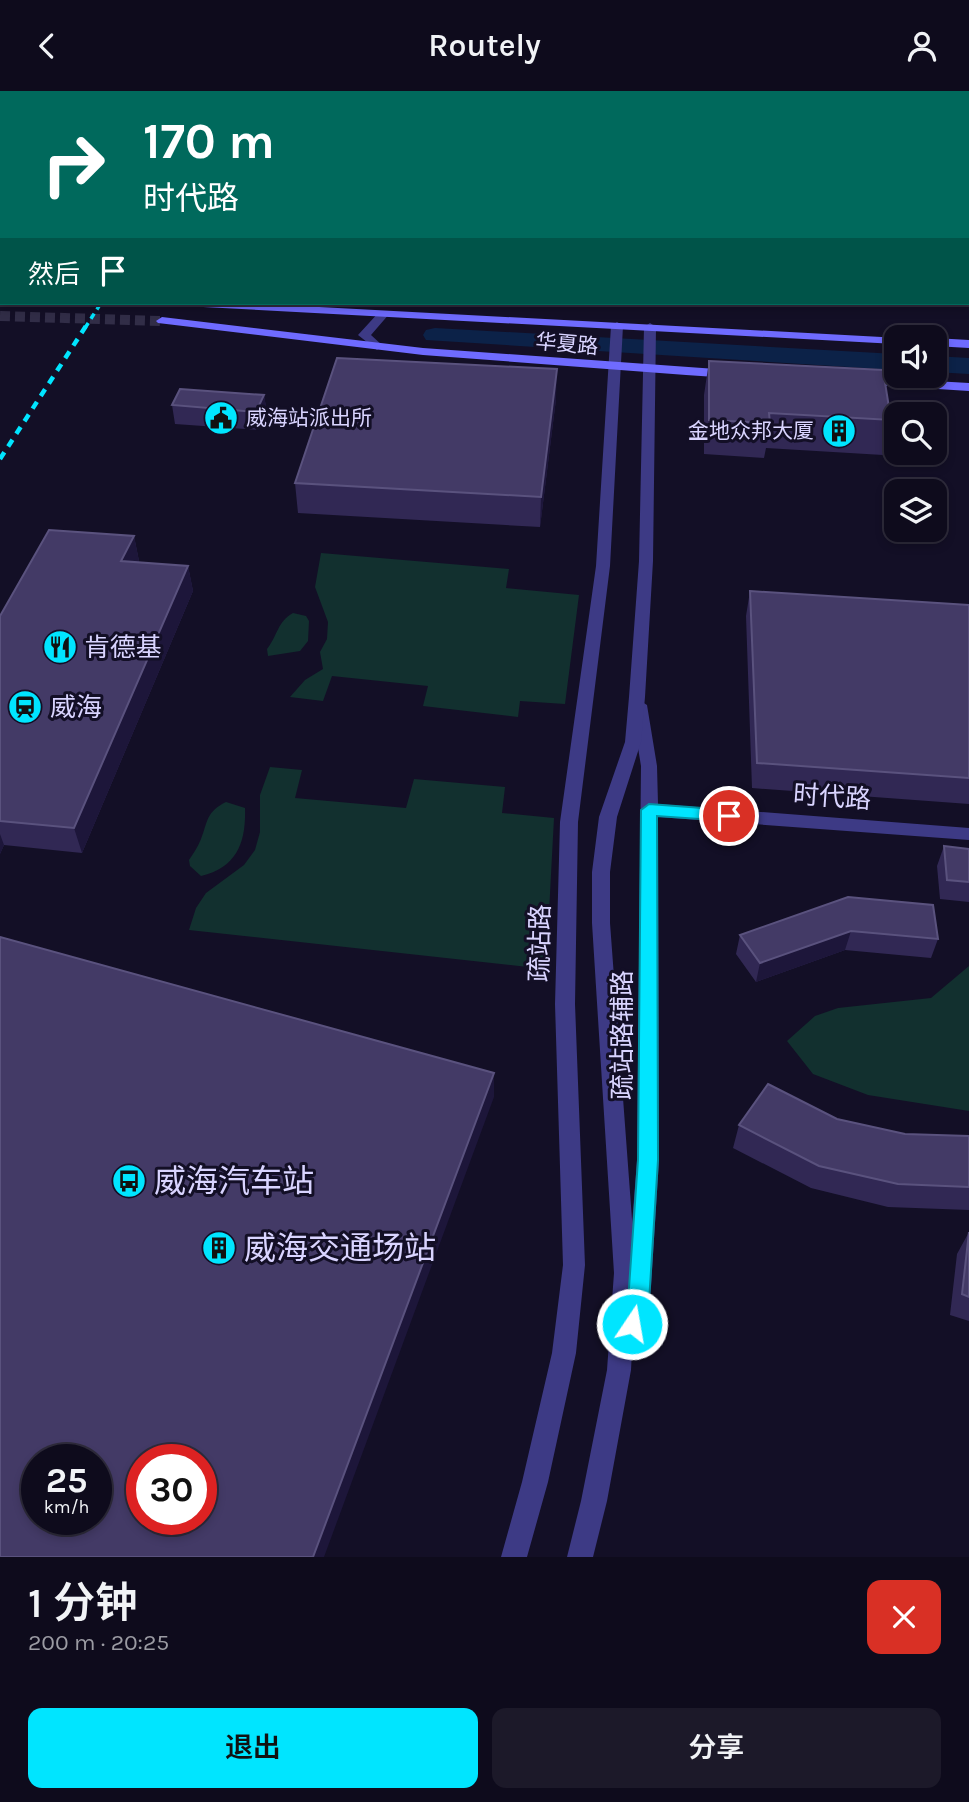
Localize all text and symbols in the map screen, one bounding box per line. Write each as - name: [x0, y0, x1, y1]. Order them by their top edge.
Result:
- icon: back: [28, 27, 66, 65]
- text: Routely: [428, 27, 541, 64]
- icon: person: [903, 27, 941, 65]
- text: 170 m: [143, 113, 275, 170]
- icon: right: [28, 119, 119, 210]
- text: 时代路: [143, 180, 239, 217]
- icon: arrive: [94, 252, 132, 290]
- text: 然后: [28, 259, 80, 290]
- map controls: [884, 325, 947, 542]
- button: sound: [884, 325, 947, 388]
- street label: 华夏路: [535, 329, 599, 359]
- public building icon: 威海站派出所: [202, 399, 240, 437]
- button: search: [884, 402, 947, 465]
- place label: 威海站派出所: [246, 406, 372, 430]
- building icon: 金地众邦大厦: [820, 412, 858, 450]
- place label: 金地众邦大厦: [688, 419, 814, 443]
- button: layers: [884, 479, 947, 542]
- restaurant icon: 肯德基: [41, 628, 79, 666]
- place label: 肯德基: [84, 632, 162, 663]
- station icon: 威海: [6, 688, 44, 726]
- place label: 威海: [50, 692, 102, 723]
- street label: 时代路: [792, 779, 872, 815]
- pin: [699, 786, 759, 846]
- icon: arrive: [710, 797, 748, 835]
- street label: 疏站路: [524, 904, 556, 982]
- street label: 疏站路辅路: [607, 970, 638, 1100]
- bus stop icon: 威海汽车站: [110, 1162, 148, 1200]
- place label: 威海汽车站: [154, 1163, 314, 1200]
- building icon: 威海交通场站: [200, 1229, 238, 1267]
- place label: 威海交通场站: [244, 1230, 436, 1267]
- position arrow: [595, 1287, 669, 1361]
- speed limit sign: 30: [126, 1444, 217, 1535]
- text: 25: [46, 1460, 87, 1501]
- text: km/h: [44, 1496, 89, 1518]
- text: 1 分钟: [28, 1578, 137, 1628]
- button: close: [867, 1580, 941, 1654]
- text: 200 m · 20:25: [28, 1629, 169, 1656]
- button: 退出: [28, 1708, 478, 1788]
- button: 分享: [492, 1708, 941, 1788]

